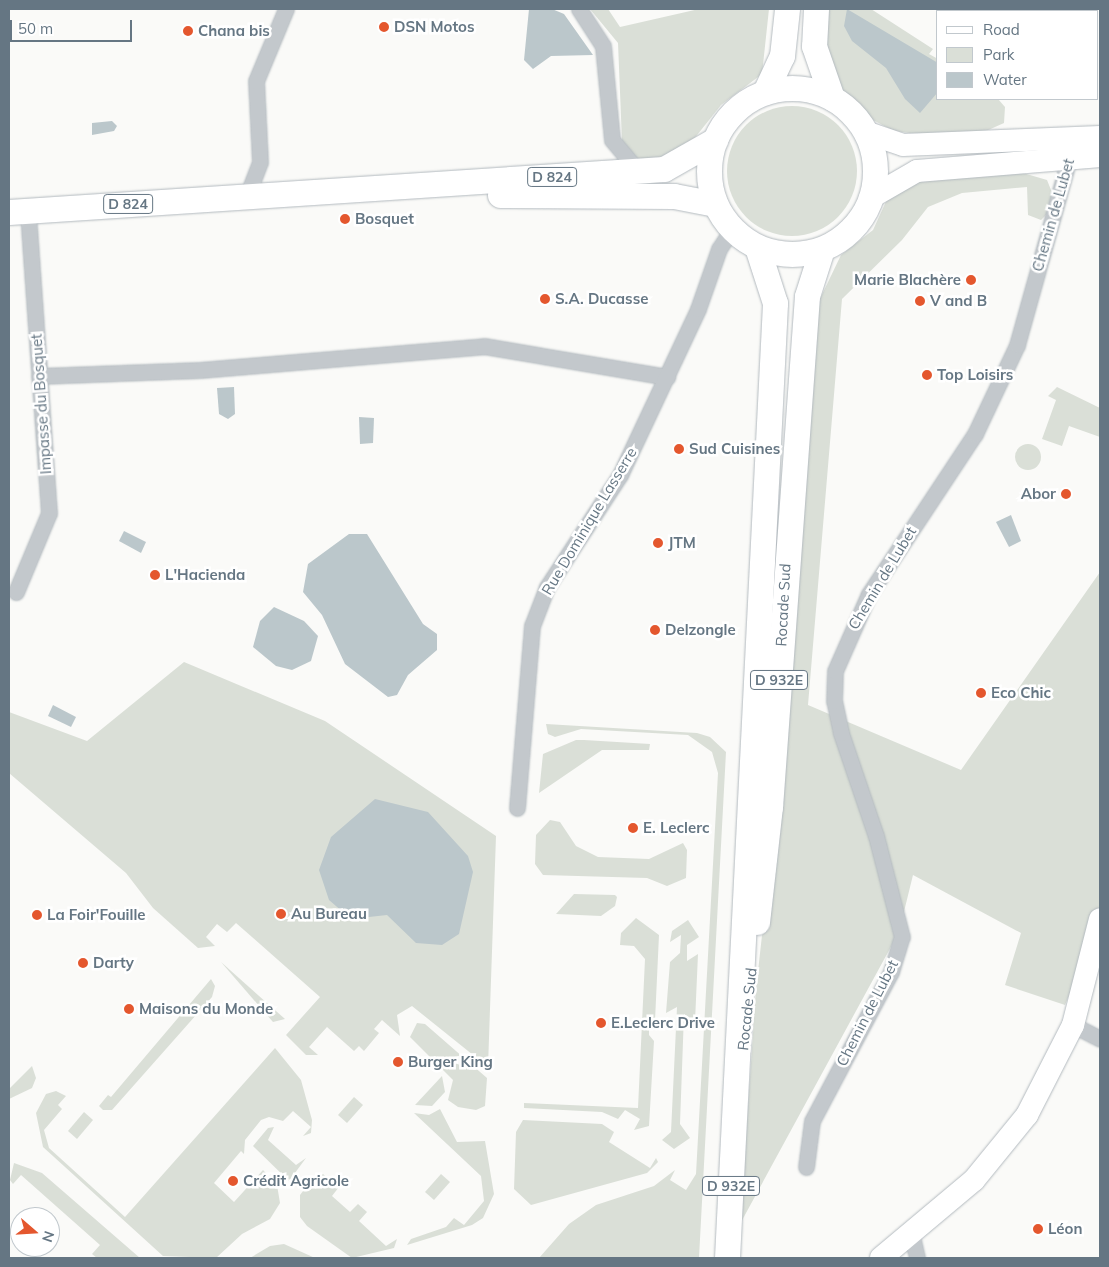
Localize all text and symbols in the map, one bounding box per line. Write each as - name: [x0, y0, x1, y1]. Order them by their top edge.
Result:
- scale bar: [12, 10, 135, 42]
- legend: [936, 10, 1099, 100]
- place label: DSN Motos: [394, 18, 474, 36]
- text: 50 m: [18, 19, 53, 38]
- text: Road: [983, 20, 1020, 39]
- marker: DSN Motos: [378, 21, 390, 33]
- place label: Chana bis: [198, 22, 270, 40]
- marker: Chana bis: [182, 25, 194, 37]
- text: Park: [983, 45, 1015, 64]
- text: Water: [983, 70, 1027, 89]
- street label: Chemin de Lubet: [1028, 156, 1078, 274]
- road number: D 824: [527, 166, 577, 188]
- road number: D 824: [103, 192, 153, 215]
- place label: Bosquet: [355, 210, 414, 228]
- marker: Bosquet: [339, 213, 351, 225]
- place label: Marie Blachère: [854, 271, 961, 289]
- marker: Marie Blachère: [965, 274, 977, 286]
- place label: S.A. Ducasse: [555, 290, 648, 308]
- place label: V and B: [930, 292, 987, 310]
- marker: S.A. Ducasse: [539, 293, 551, 305]
- marker: V and B: [914, 295, 926, 307]
- street label: Impasse du Bosquet: [27, 333, 55, 475]
- place label: Top Loisirs: [937, 366, 1013, 384]
- marker: Top Loisirs: [921, 369, 933, 381]
- place label: Sud Cuisines: [689, 440, 780, 458]
- marker: Sud Cuisines: [673, 443, 685, 455]
- street label: Rue Dominique Lasserre: [538, 444, 640, 598]
- place label: Abor: [1021, 485, 1056, 503]
- marker: Abor: [1060, 488, 1072, 500]
- street label: Chemin de Lubet: [844, 523, 920, 633]
- place label: JTM: [668, 534, 696, 552]
- marker: JTM: [652, 537, 664, 549]
- street label: Rocade Sud: [772, 563, 794, 647]
- place label: L'Hacienda: [165, 566, 245, 584]
- marker: L'Hacienda: [149, 569, 161, 581]
- place label: Delzongle: [665, 621, 736, 639]
- marker: Delzongle: [649, 624, 661, 636]
- road number: D 932E: [749, 668, 809, 692]
- place label: Eco Chic: [991, 684, 1051, 702]
- marker: Eco Chic: [975, 687, 987, 699]
- place label: E. Leclerc: [643, 819, 709, 837]
- marker: E. Leclerc: [627, 822, 639, 834]
- place label: Au Bureau: [291, 905, 367, 923]
- place label: La Foir'Fouille: [47, 906, 146, 924]
- marker: Au Bureau: [275, 908, 287, 920]
- marker: La Foir'Fouille: [31, 909, 43, 921]
- place label: Darty: [93, 954, 134, 972]
- marker: Darty: [77, 957, 89, 969]
- street label: Chemin de Lubet: [832, 957, 902, 1069]
- street label: Rocade Sud: [734, 967, 760, 1051]
- place label: Maisons du Monde: [139, 1000, 273, 1018]
- marker: Maisons du Monde: [123, 1003, 135, 1015]
- place label: E.Leclerc Drive: [611, 1014, 715, 1032]
- marker: E.Leclerc Drive: [595, 1017, 607, 1029]
- place label: Burger King: [408, 1053, 493, 1071]
- marker: Burger King: [392, 1056, 404, 1068]
- place label: Crédit Agricole: [243, 1172, 349, 1190]
- road number: D 932E: [701, 1174, 761, 1198]
- marker: Crédit Agricole: [227, 1175, 239, 1187]
- north arrow: [10, 1207, 60, 1257]
- place label: Léon: [1048, 1220, 1082, 1238]
- marker: Léon: [1032, 1223, 1044, 1235]
- text: N: [38, 1229, 58, 1244]

